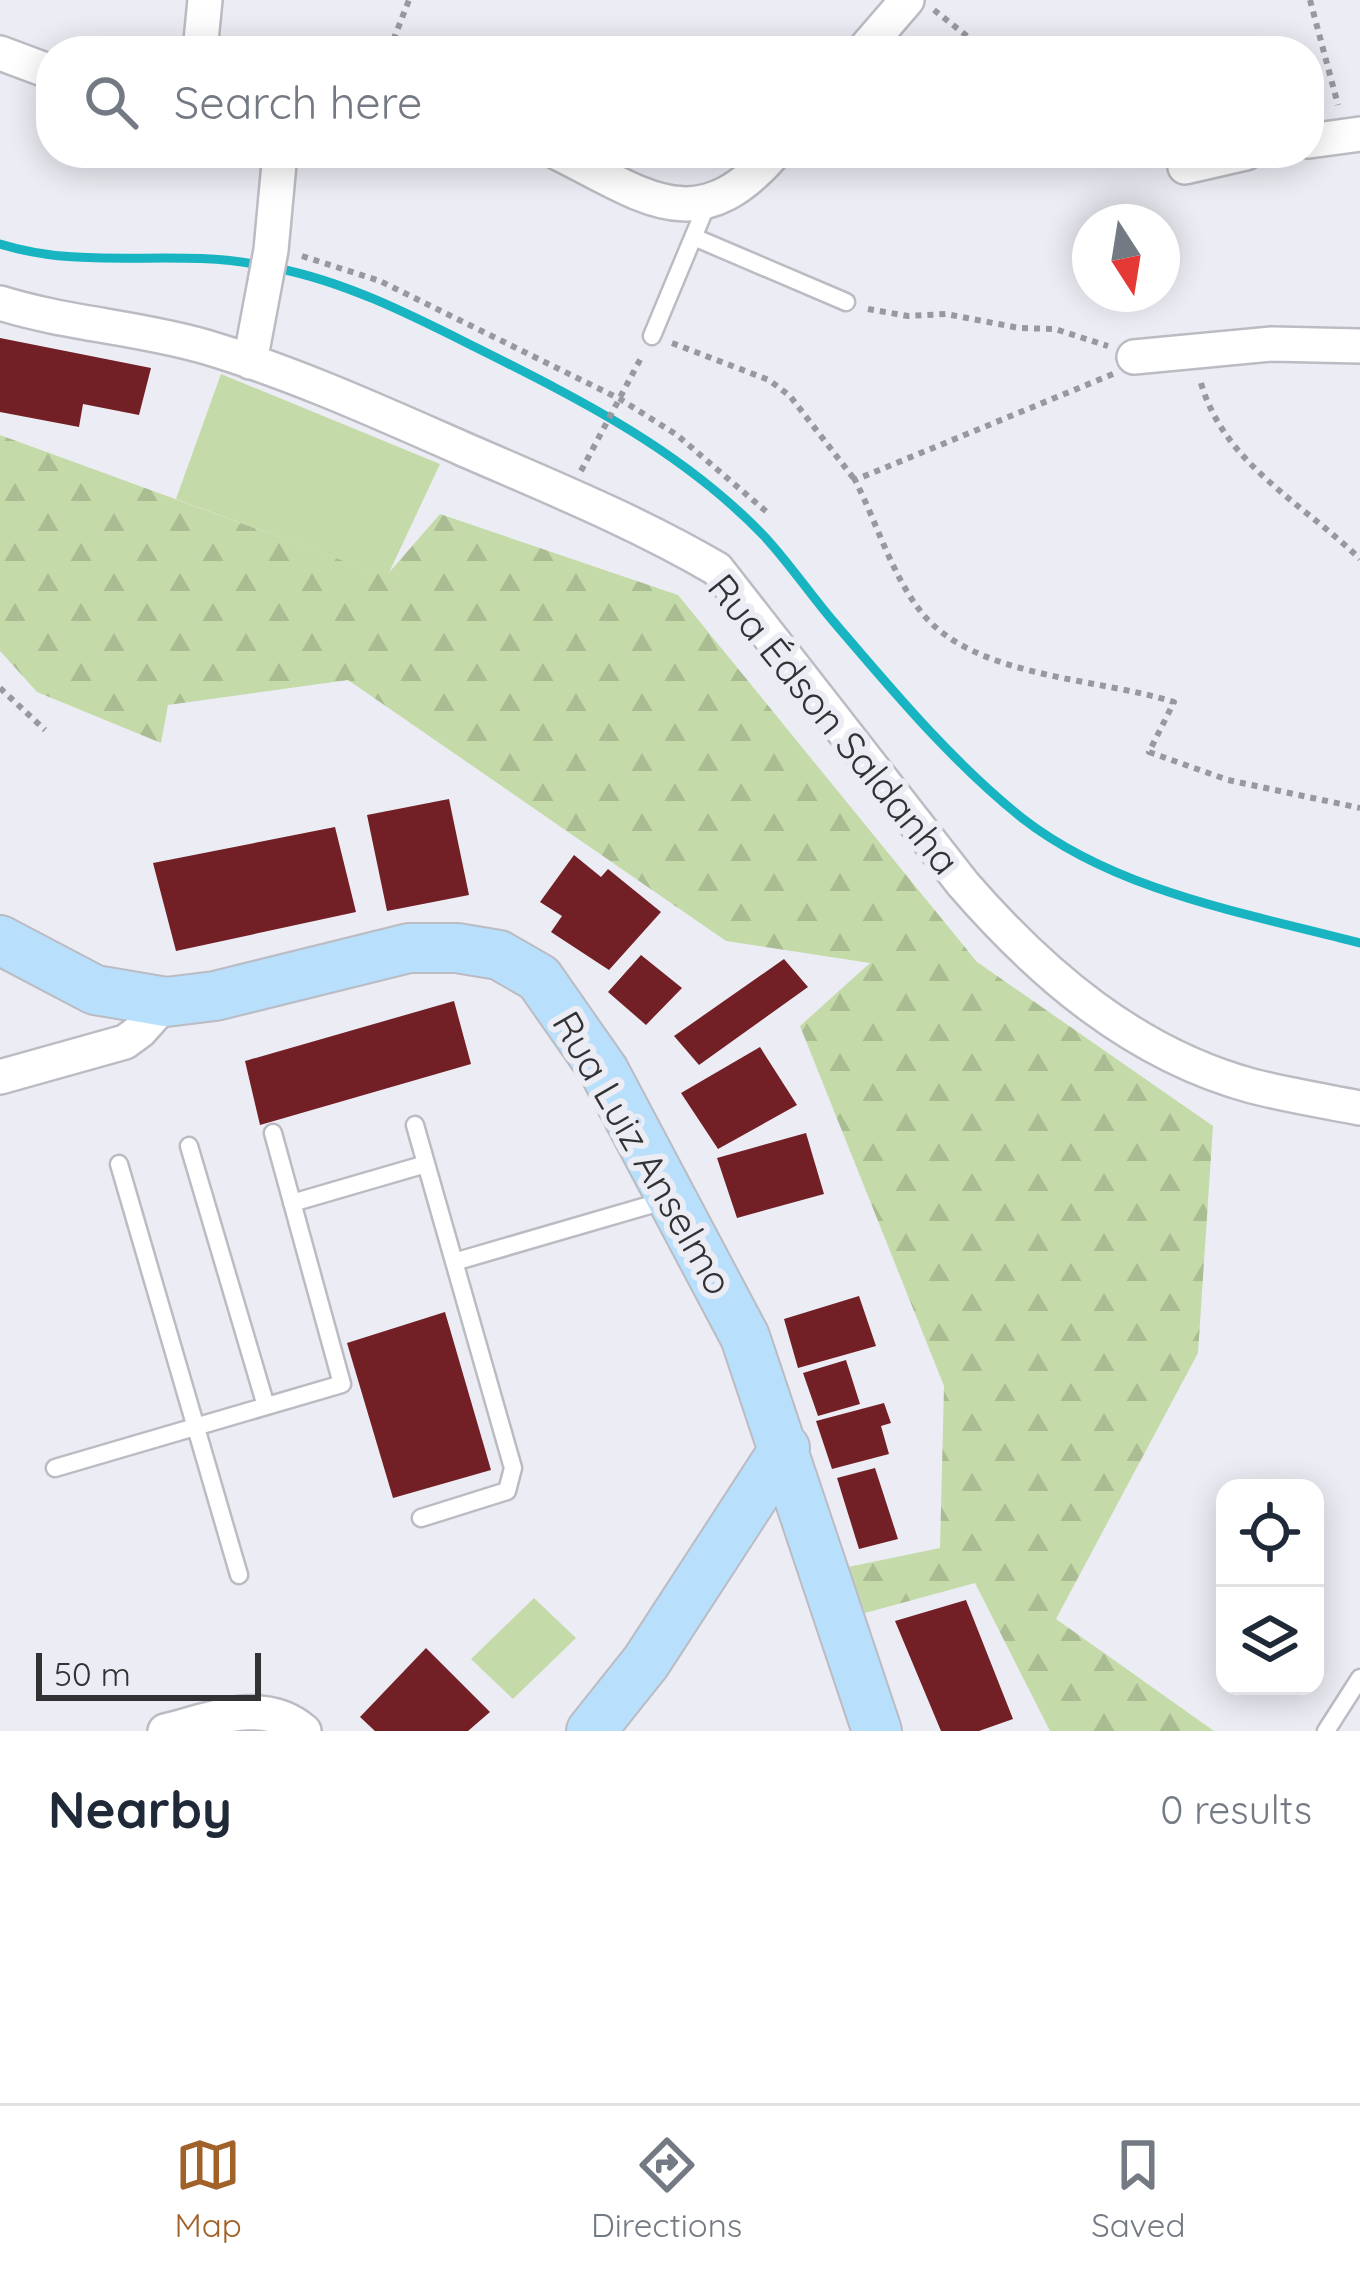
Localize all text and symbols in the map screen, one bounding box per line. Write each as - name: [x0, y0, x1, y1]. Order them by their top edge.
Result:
- search box: [36, 36, 1324, 168]
- icon: search: [78, 69, 144, 135]
- text: Search here: [174, 74, 422, 130]
- north arrow: [1072, 204, 1180, 312]
- street label: Rua Édson Saldanha: [698, 563, 971, 884]
- street label: Rua Luiz Anselmo: [542, 1002, 744, 1303]
- map controls: [1216, 1479, 1324, 1695]
- button: locate: [1216, 1479, 1324, 1587]
- button: layers: [1216, 1587, 1324, 1695]
- scale bar: [36, 1647, 261, 1700]
- text: 50 m: [54, 1653, 131, 1694]
- text: Nearby: [48, 1777, 232, 1841]
- text: 0 results: [1160, 1785, 1312, 1834]
- tab: Map: [175, 2132, 242, 2245]
- tab: Directions: [591, 2132, 742, 2245]
- tab: Saved: [1091, 2132, 1185, 2245]

